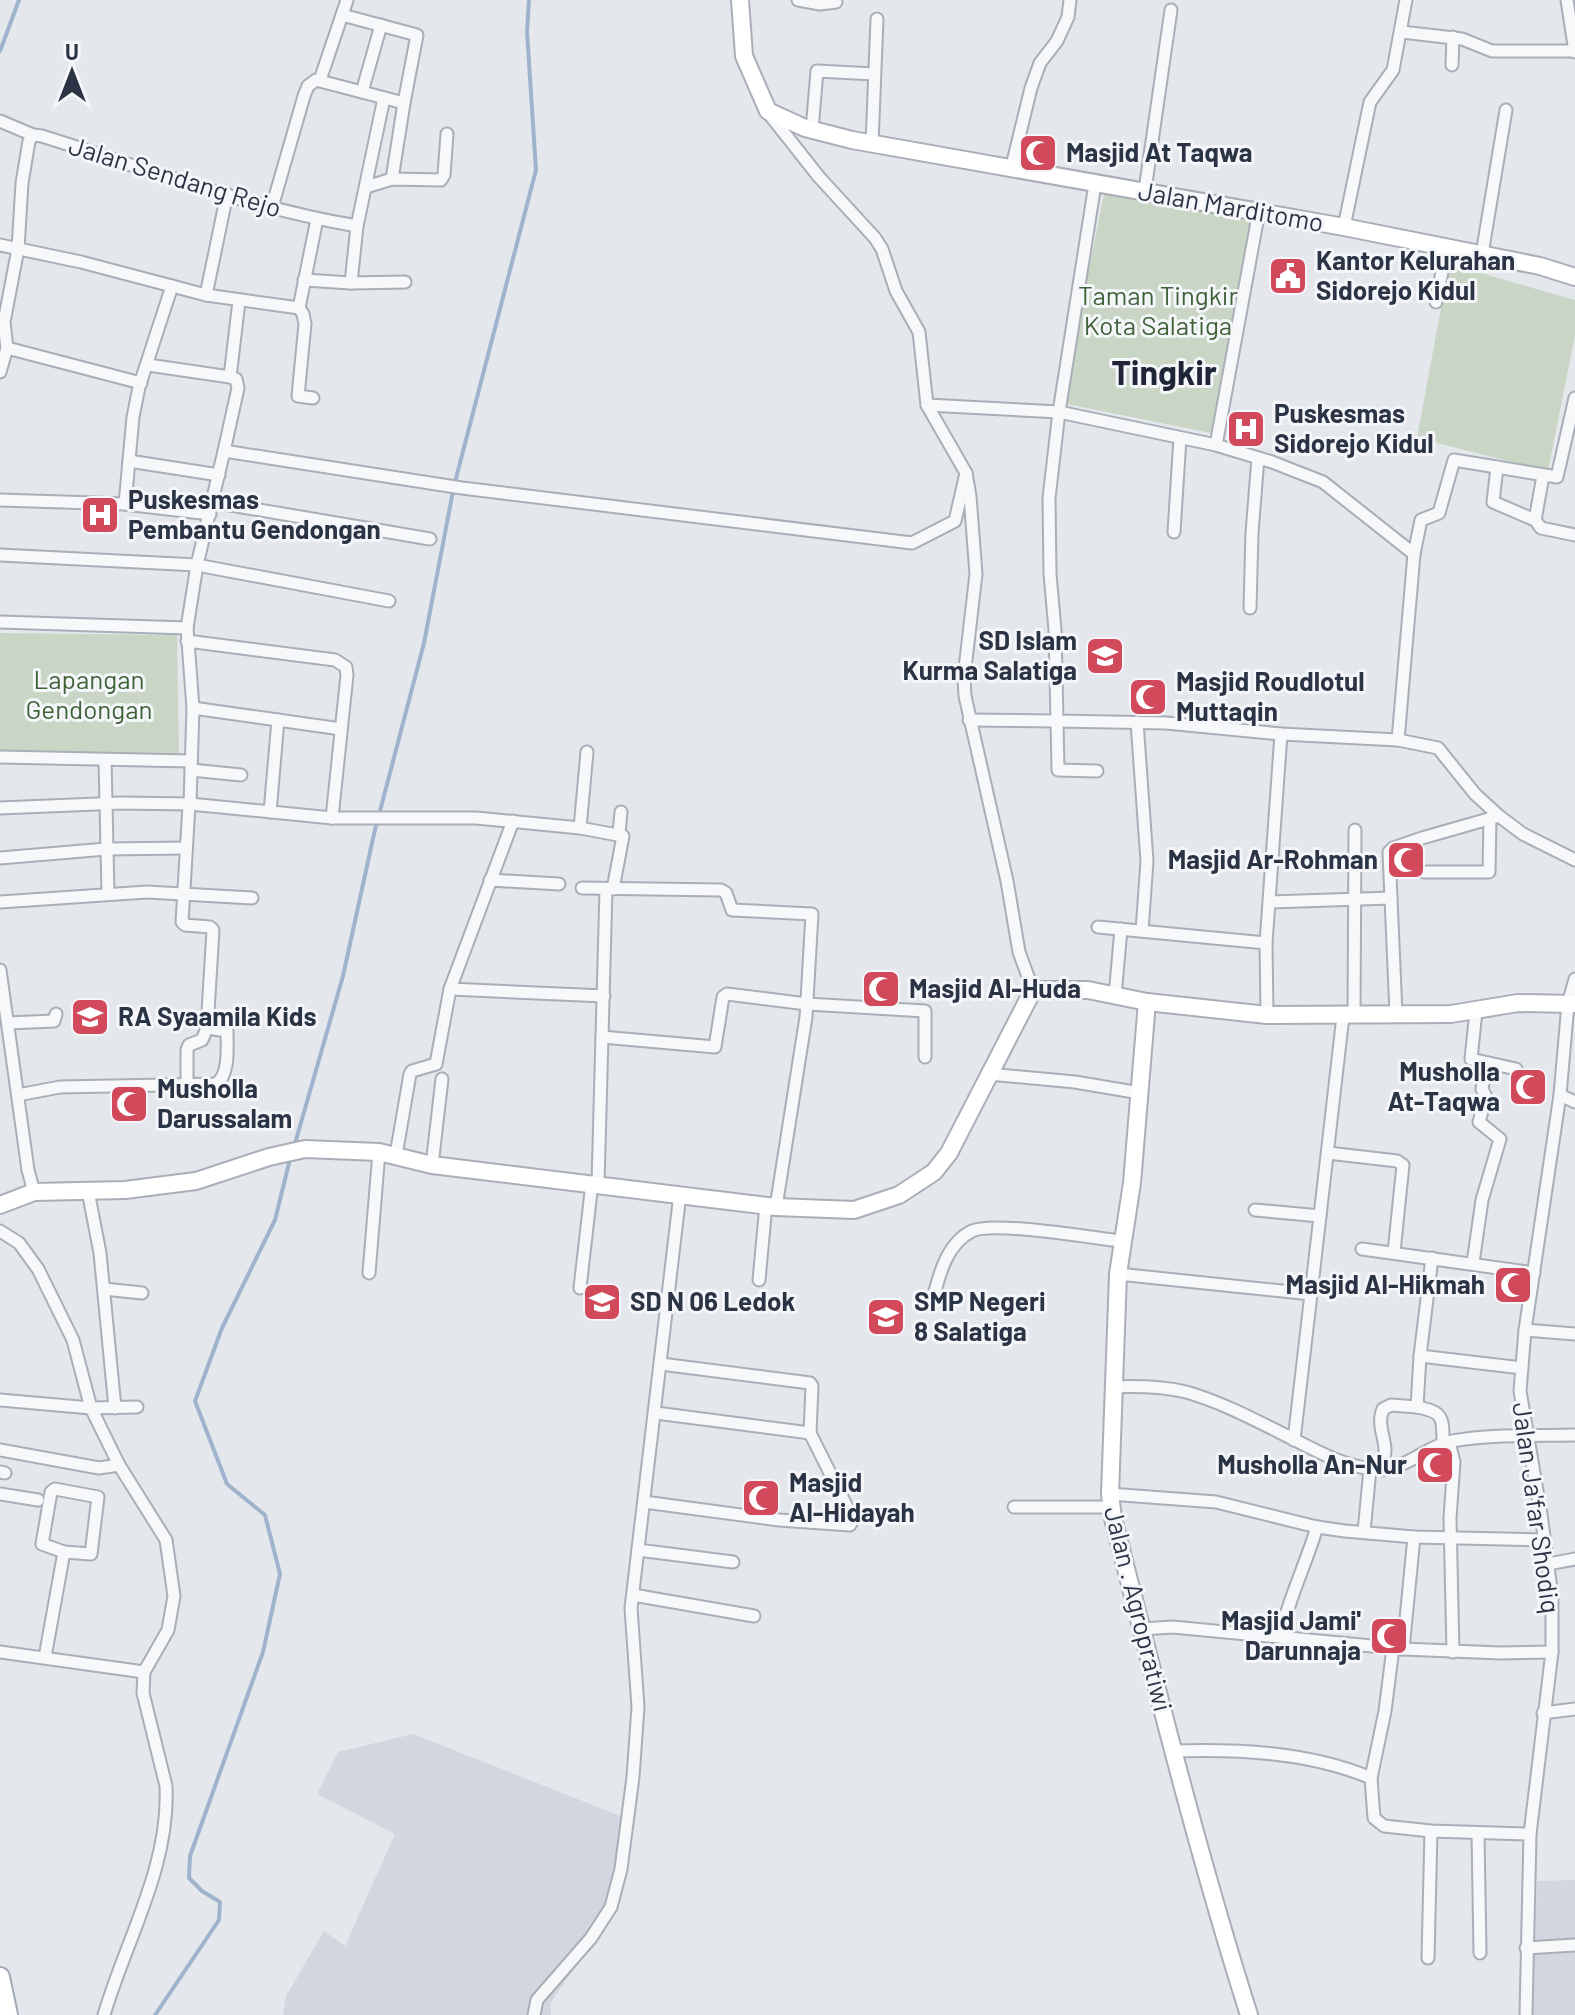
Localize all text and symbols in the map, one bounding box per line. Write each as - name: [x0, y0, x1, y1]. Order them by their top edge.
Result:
- north arrow: [32, 32, 112, 112]
- text: U: [65, 38, 79, 64]
- street label: Jalan Sendang Rejo: [65, 129, 285, 223]
- mosque icon: Masjid At Taqwa: [1017, 132, 1059, 174]
- place label: Masjid At Taqwa: [1066, 136, 1252, 167]
- street label: Jalan Marditomo: [1136, 174, 1326, 237]
- place label: Kantor Kelurahan Sidorejo Kidul: [1316, 244, 1515, 305]
- public building icon: Kantor Kelurahan Sidorejo Kidul: [1267, 255, 1309, 297]
- park label: Taman Tingkir Kota Salatiga: [1078, 279, 1238, 340]
- district label: Tingkir: [1111, 351, 1217, 392]
- place label: Puskesmas Sidorejo Kidul: [1274, 397, 1434, 458]
- hospital icon: Puskesmas Sidorejo Kidul: [1225, 408, 1267, 450]
- place label: Puskesmas Pembantu Gendongan: [128, 483, 381, 544]
- hospital icon: Puskesmas Pembantu Gendongan: [79, 494, 121, 536]
- place label: SD Islam Kurma Salatiga: [902, 624, 1077, 685]
- school or university icon: SD Islam Kurma Salatiga: [1084, 635, 1126, 677]
- park label: Lapangan Gendongan: [25, 663, 153, 724]
- place label: Masjid Roudlotul Muttaqin: [1176, 665, 1365, 726]
- mosque icon: Masjid Roudlotul Muttaqin: [1127, 676, 1169, 718]
- mosque icon: Masjid Ar-Rohman: [1385, 839, 1427, 881]
- place label: Masjid Ar-Rohman: [1168, 843, 1378, 874]
- mosque icon: Masjid Al-Huda: [860, 968, 902, 1010]
- place label: Masjid Al-Huda: [909, 972, 1081, 1003]
- school or university icon: RA Syaamila Kids: [69, 996, 111, 1038]
- place label: RA Syaamila Kids: [118, 1000, 317, 1031]
- place label: Musholla At-Taqwa: [1387, 1055, 1500, 1116]
- mosque icon: Musholla At-Taqwa: [1507, 1066, 1549, 1108]
- place label: Musholla Darussalam: [157, 1072, 292, 1133]
- mosque icon: Musholla Darussalam: [108, 1083, 150, 1125]
- mosque icon: Masjid Al-Hikmah: [1492, 1264, 1534, 1306]
- place label: Masjid Al-Hikmah: [1286, 1268, 1485, 1299]
- school or university icon: SD N 06 Ledok: [581, 1281, 623, 1323]
- place label: SD N 06 Ledok: [630, 1285, 795, 1316]
- place label: SMP Negeri 8 Salatiga: [914, 1285, 1046, 1346]
- school or university icon: SMP Negeri 8 Salatiga: [865, 1296, 907, 1338]
- street label: Jalan Ja'far Shodiq: [1507, 1400, 1568, 1615]
- mosque icon: Musholla An-Nur: [1414, 1444, 1456, 1486]
- place label: Musholla An-Nur: [1217, 1448, 1407, 1479]
- place label: Masjid Al-Hidayah: [789, 1466, 915, 1527]
- mosque icon: Masjid Al-Hidayah: [740, 1477, 782, 1519]
- street label: Jalan . Agropratiwi: [1099, 1503, 1180, 1714]
- place label: Masjid Jami' Darunnaja: [1221, 1604, 1362, 1665]
- mosque icon: Masjid Jami' Darunnaja: [1368, 1615, 1410, 1657]

